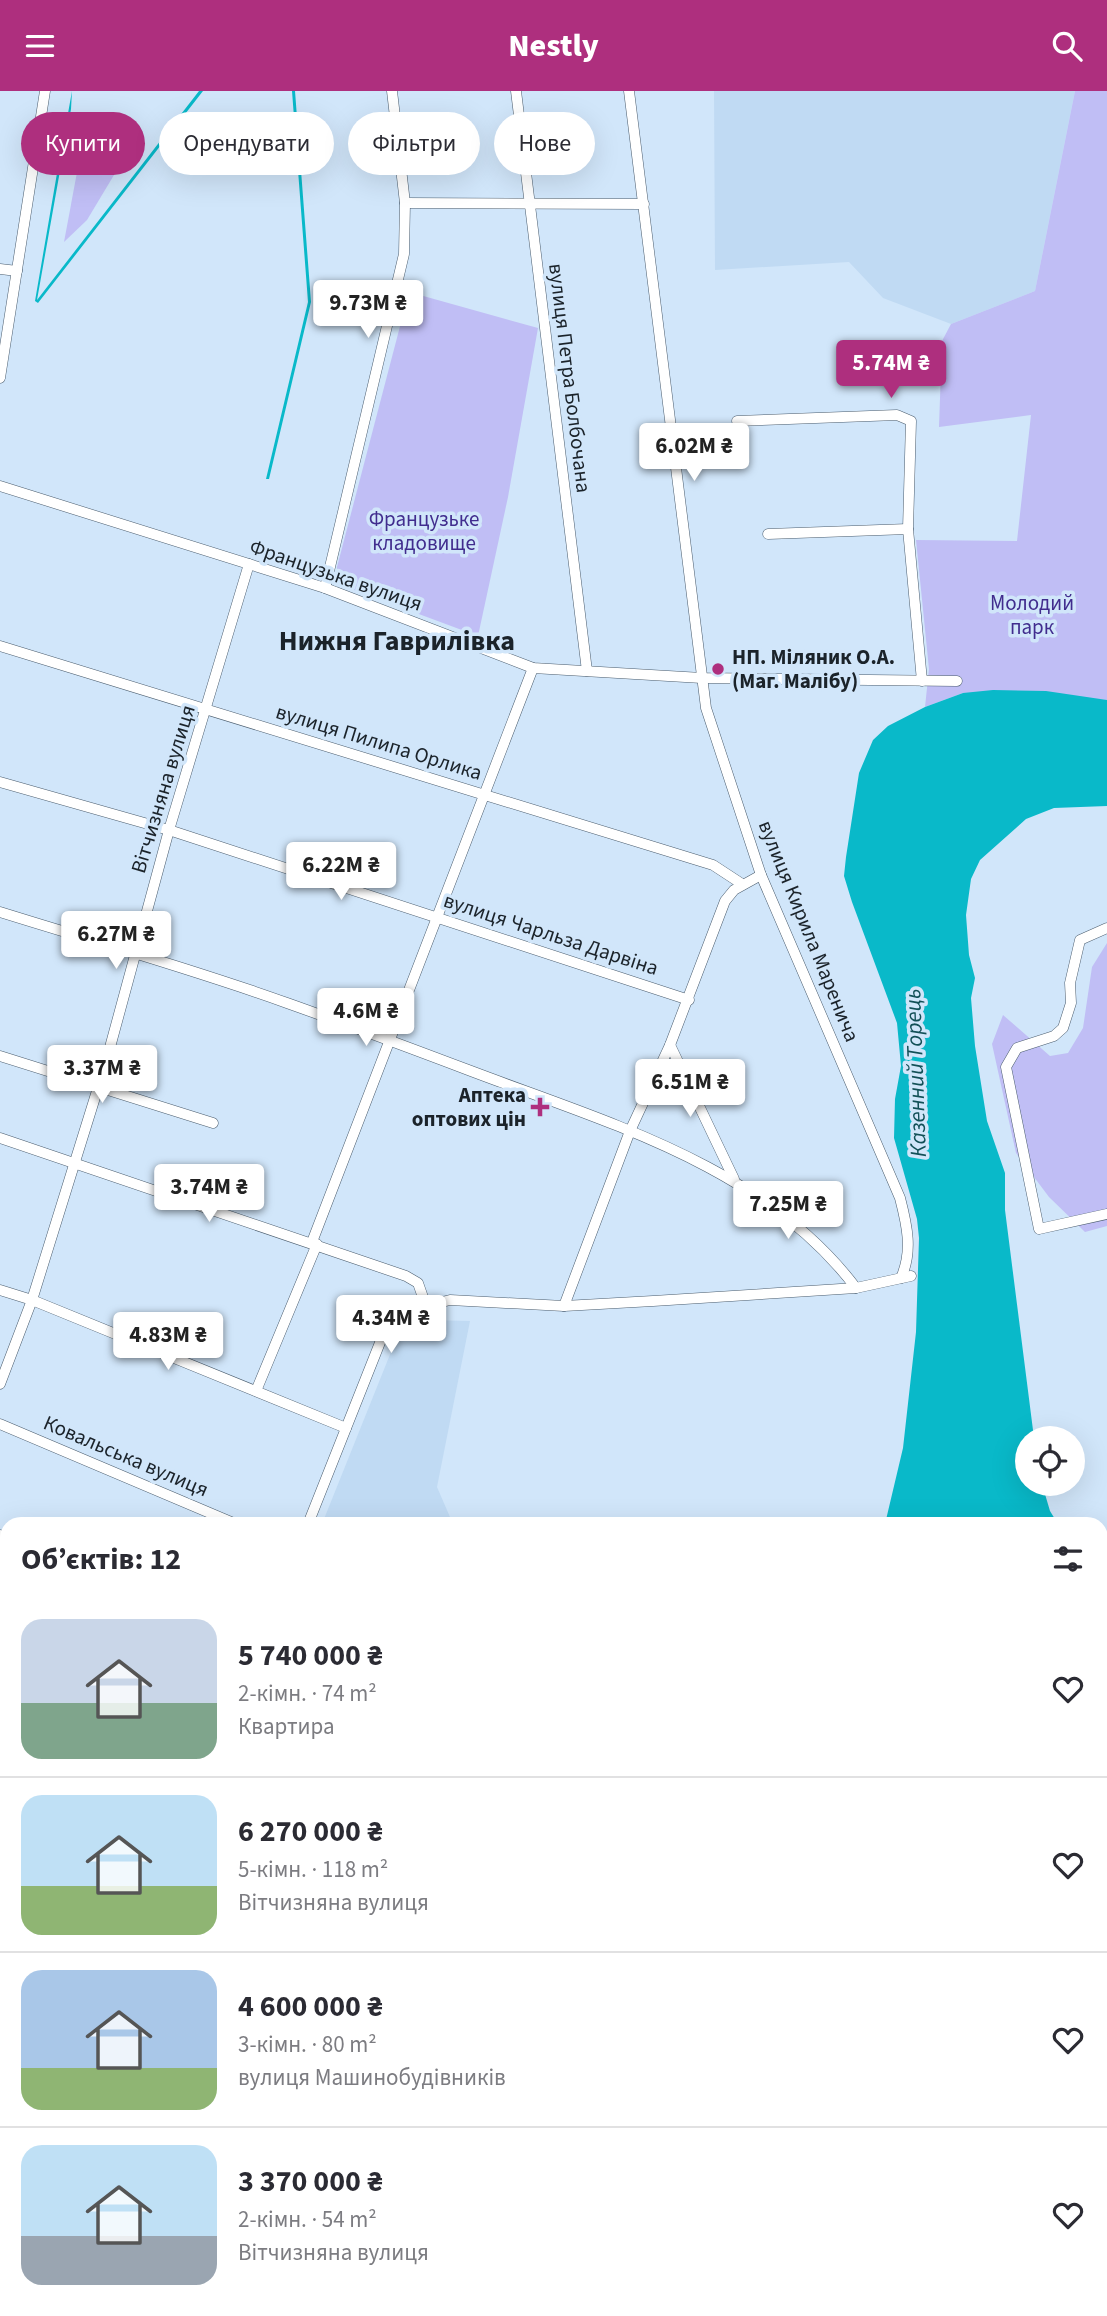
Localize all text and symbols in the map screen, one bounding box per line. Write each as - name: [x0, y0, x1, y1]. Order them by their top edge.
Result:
- text: Nestly: [508, 23, 599, 69]
- icon: menu: [21, 27, 59, 65]
- icon: search: [1048, 27, 1086, 65]
- chip: Купити: [21, 112, 145, 175]
- chip: Орендувати: [159, 112, 334, 175]
- chip: Фільтри: [348, 112, 480, 175]
- chip: Нове: [494, 112, 595, 175]
- street label: вулиця Петра Болбочана: [541, 262, 599, 494]
- pin: 9.73M ₴: [303, 281, 433, 340]
- text: 9.73M ₴: [329, 286, 407, 319]
- pin: 5.74M ₴: [826, 341, 956, 400]
- text: 5.74M ₴: [852, 346, 930, 379]
- pin: 6.02M ₴: [629, 423, 759, 483]
- text: 6.02M ₴: [655, 429, 733, 462]
- park label: Французьке кладовище: [369, 504, 479, 558]
- street label: Французька вулиця: [246, 531, 426, 619]
- park label: Молодий парк: [990, 588, 1074, 642]
- district label: Нижня Гаврилівка: [279, 621, 515, 661]
- place label: НП. Міляник О.А. (Маг. Малібу): [732, 642, 895, 696]
- marker: НП. Міляник О.А. (Маг. Малібу): [710, 661, 726, 677]
- street label: вулиця Пилипа Орлика: [272, 696, 486, 788]
- street label: Вітчизняна вулиця: [123, 701, 203, 877]
- street label: вулиця Кирила Маренича: [751, 816, 867, 1046]
- pin: 6.22M ₴: [276, 843, 406, 902]
- text: 6.22M ₴: [302, 848, 380, 881]
- street label: вулиця Чарльза Дарвіна: [440, 885, 662, 983]
- pin: 6.27M ₴: [51, 911, 181, 971]
- text: 6.27M ₴: [77, 917, 155, 950]
- water label: Казенний Торець: [896, 988, 935, 1158]
- pin: 4.6M ₴: [309, 989, 423, 1048]
- text: 4.6M ₴: [333, 994, 399, 1027]
- pin: 3.37M ₴: [37, 1045, 167, 1105]
- text: 3.37M ₴: [63, 1051, 141, 1084]
- pin: 6.51M ₴: [625, 1059, 755, 1119]
- text: 6.51M ₴: [651, 1065, 729, 1098]
- place label: Аптека оптових цін: [412, 1080, 526, 1134]
- marker: Аптека оптових цін: [532, 1099, 548, 1115]
- pin: 3.74M ₴: [144, 1165, 274, 1224]
- text: 3.74M ₴: [170, 1170, 248, 1203]
- pin: 7.25M ₴: [723, 1181, 853, 1241]
- text: 7.25M ₴: [749, 1187, 827, 1220]
- pin: 4.34M ₴: [326, 1295, 456, 1355]
- text: 4.34M ₴: [352, 1301, 430, 1334]
- pin: 4.83M ₴: [103, 1313, 233, 1372]
- text: 4.83M ₴: [129, 1318, 207, 1351]
- street label: Ковальська вулиця: [39, 1408, 213, 1504]
- map controls: [1015, 1426, 1085, 1496]
- button: locate: [1015, 1426, 1085, 1496]
- text: Об’єктів: 12: [21, 1538, 181, 1581]
- icon: filters: [1049, 1540, 1087, 1578]
- text: 5 740 000 ₴: [238, 1634, 383, 1677]
- icon: home: [77, 1647, 161, 1731]
- icon: heart: [1049, 1670, 1087, 1708]
- text: 2-кімн. · 74 m²: [238, 1677, 377, 1710]
- text: Квартира: [238, 1710, 335, 1743]
- text: 6 270 000 ₴: [238, 1810, 383, 1853]
- icon: home: [77, 1823, 161, 1907]
- icon: heart: [1049, 1846, 1087, 1884]
- text: 5-кімн. · 118 m²: [238, 1853, 388, 1886]
- text: Вітчизняна вулиця: [238, 1886, 429, 1919]
- text: 4 600 000 ₴: [238, 1985, 383, 2028]
- icon: home: [77, 1998, 161, 2082]
- icon: heart: [1049, 2021, 1087, 2059]
- text: 3-кімн. · 80 m²: [238, 2028, 377, 2061]
- text: вулиця Машинобудівників: [238, 2061, 506, 2094]
- text: 3 370 000 ₴: [238, 2160, 383, 2203]
- icon: home: [77, 2173, 161, 2257]
- icon: heart: [1049, 2196, 1087, 2234]
- text: 2-кімн. · 54 m²: [238, 2203, 377, 2236]
- text: Вітчизняна вулиця: [238, 2236, 429, 2269]

